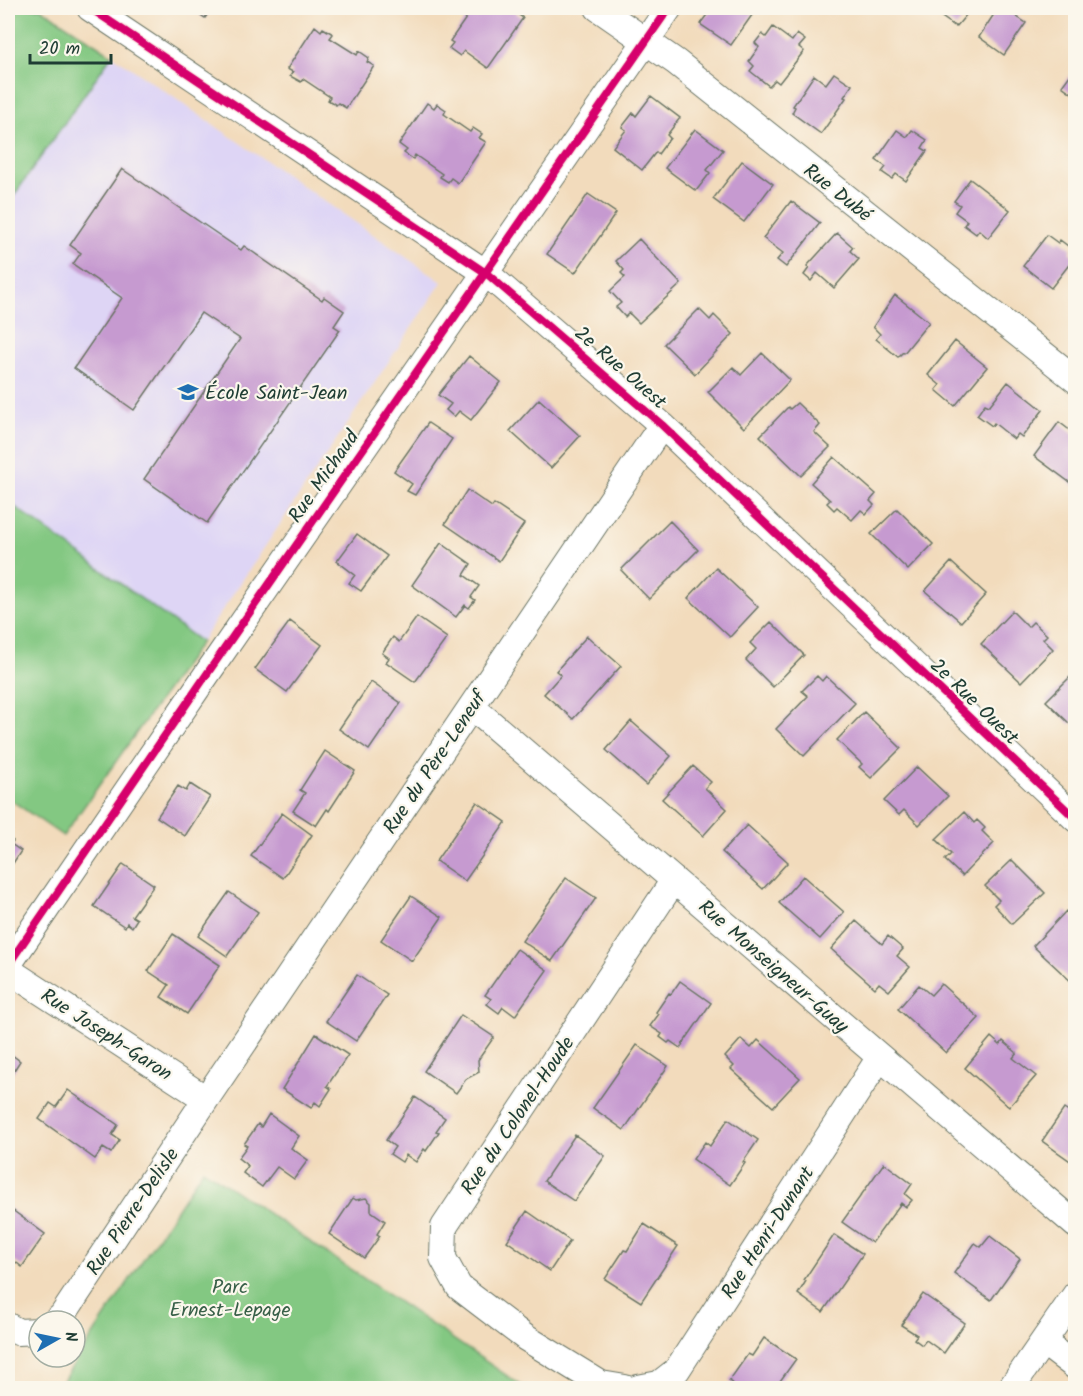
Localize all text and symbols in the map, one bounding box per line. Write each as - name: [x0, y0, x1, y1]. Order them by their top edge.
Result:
- scale bar: [30, 27, 111, 65]
- text: 20 m: [39, 35, 80, 64]
- street label: Rue Dubé: [795, 156, 879, 232]
- street label: 2e Rue Ouest: [566, 319, 673, 418]
- place label: École Saint-Jean: [205, 378, 347, 410]
- school or university icon: École Saint-Jean: [176, 380, 200, 404]
- street label: Rue Michaud: [281, 423, 369, 530]
- street label: 2e Rue Ouest: [921, 651, 1026, 754]
- street label: Rue du Père-Leneuf: [376, 683, 497, 841]
- street label: Rue Monseigneur-Guay: [690, 893, 856, 1043]
- street label: Rue Joseph-Garon: [34, 981, 178, 1090]
- street label: Rue du Colonel-Houde: [453, 1030, 584, 1202]
- street label: Rue Pierre-Delisle: [79, 1142, 188, 1283]
- street label: Rue Henri-Dunant: [714, 1160, 824, 1306]
- park label: Parc Ernest-Lepage: [170, 1272, 290, 1327]
- north arrow: [27, 1309, 87, 1369]
- text: N: [57, 1330, 83, 1344]

